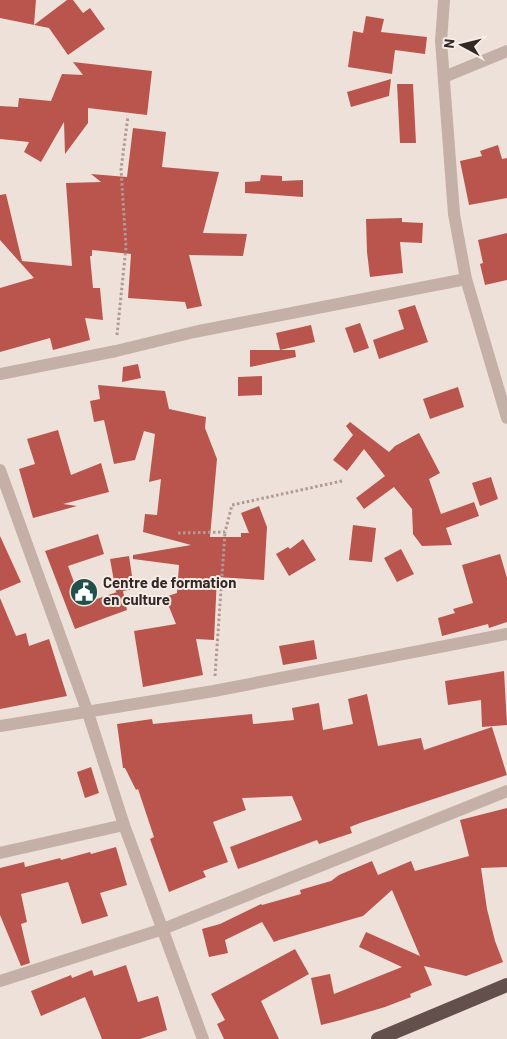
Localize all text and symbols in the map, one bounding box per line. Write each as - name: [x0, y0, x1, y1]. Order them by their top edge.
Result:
- north arrow: [437, 20, 487, 70]
- text: N: [440, 38, 458, 49]
- place label: Centre de formation en culture: [103, 573, 236, 608]
- public building icon: Centre de formation en culture: [69, 577, 99, 607]

